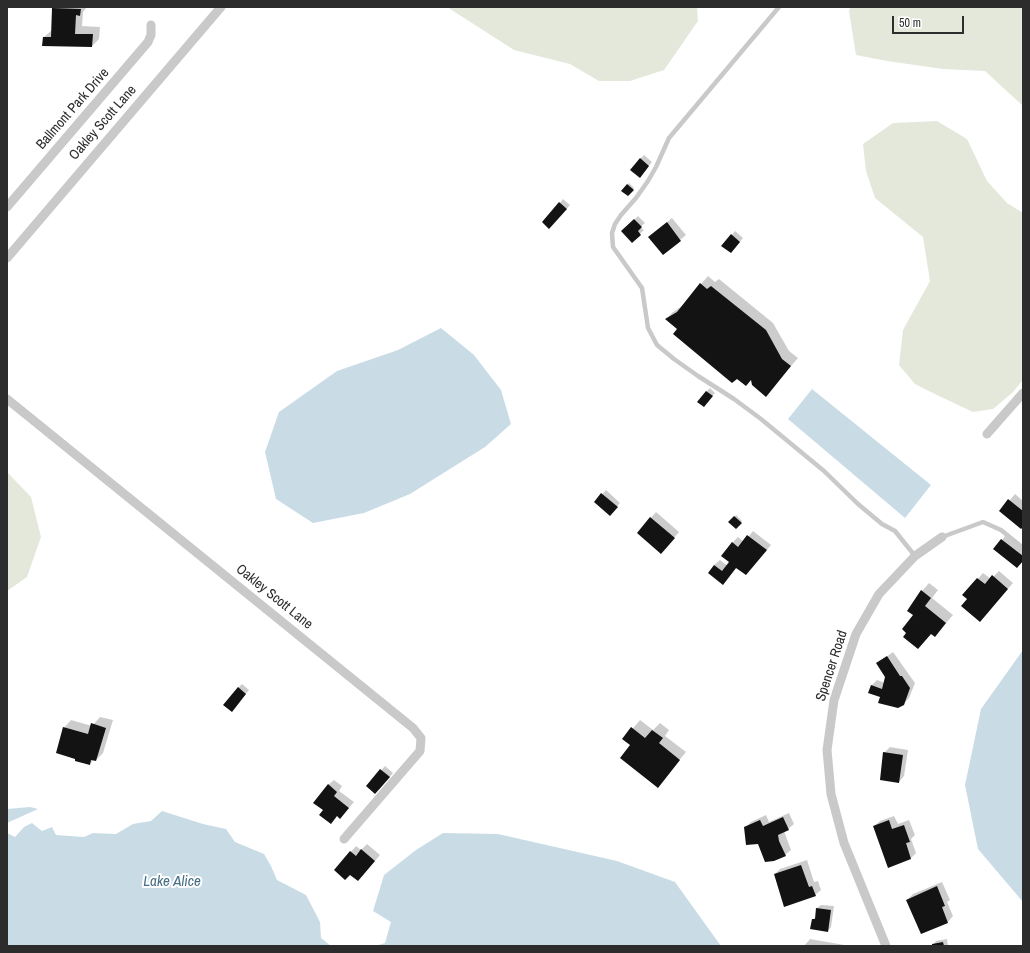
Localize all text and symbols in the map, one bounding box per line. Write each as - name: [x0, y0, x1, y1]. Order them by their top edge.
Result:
- scale bar: [894, 8, 966, 34]
- text: 50 m: [899, 15, 921, 31]
- street label: Ballmont Park Drive: [33, 65, 113, 153]
- street label: Oakley Scott Lane: [66, 82, 140, 164]
- street label: Oakley Scott Lane: [232, 561, 316, 633]
- street label: Spencer Road: [813, 629, 851, 703]
- water label: Lake Alice: [143, 873, 201, 891]

